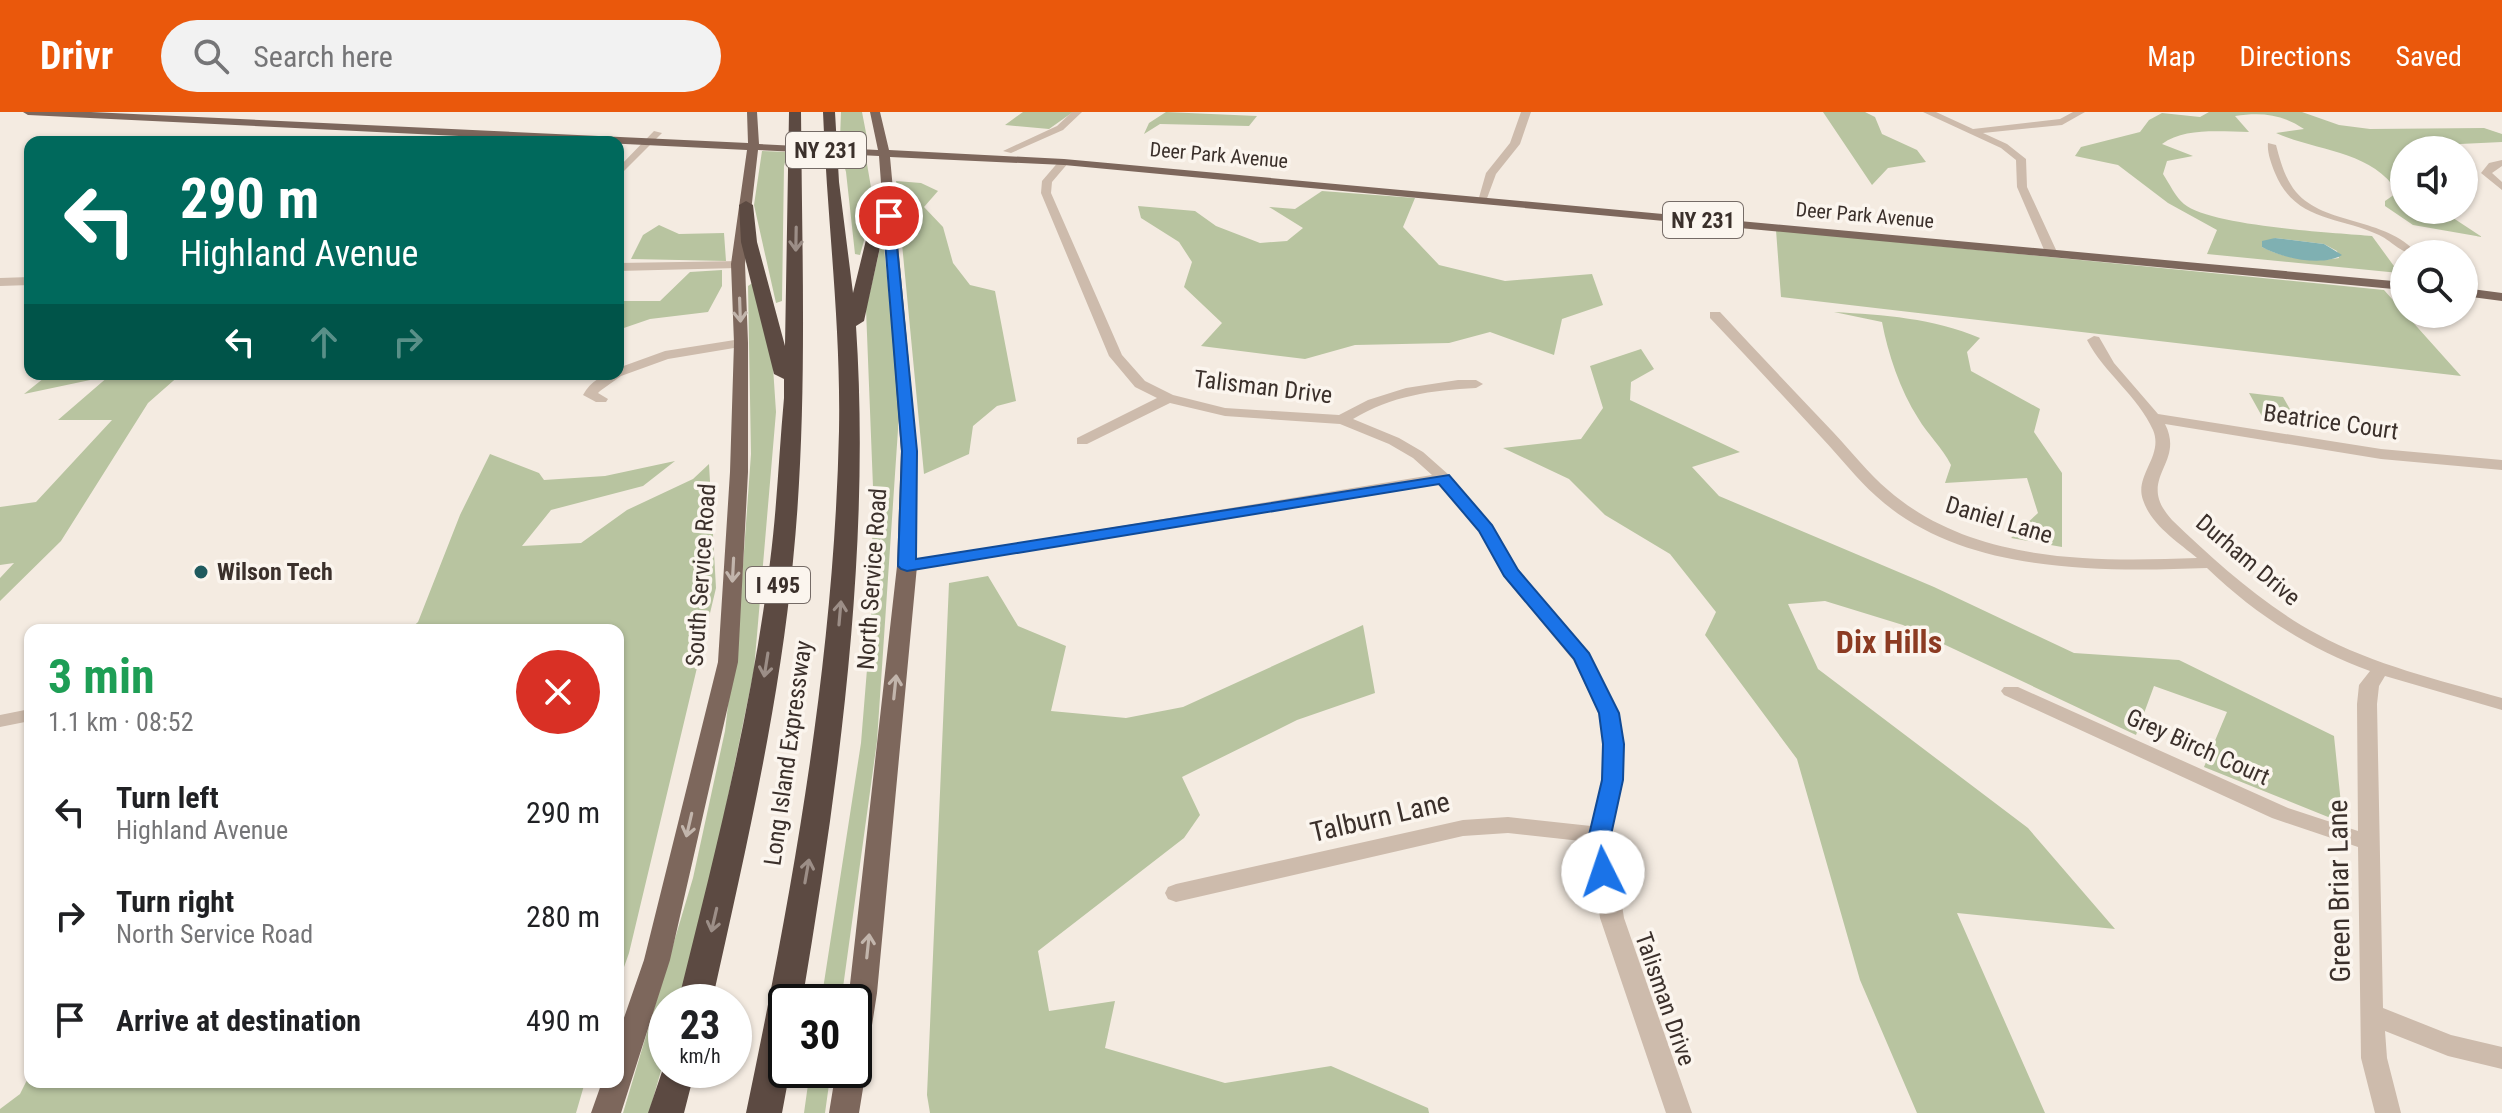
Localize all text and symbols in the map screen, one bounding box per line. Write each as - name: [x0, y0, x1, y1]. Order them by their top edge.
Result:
- search box: [161, 20, 721, 92]
- text: Drivr: [40, 34, 113, 78]
- icon: search: [189, 34, 233, 78]
- text: Search here: [253, 39, 393, 74]
- text: Map: [2147, 40, 2196, 73]
- text: Directions: [2240, 40, 2351, 73]
- text: Saved: [2395, 40, 2462, 73]
- road number: NY 231: [786, 132, 866, 168]
- map controls: [2390, 136, 2478, 328]
- button: sound: [2390, 136, 2478, 224]
- street label: Deer Park Avenue: [1149, 137, 1289, 173]
- text: 290 m: [180, 166, 319, 232]
- icon: left: [48, 168, 152, 272]
- pin: [855, 182, 923, 250]
- icon: arrive: [867, 194, 911, 238]
- street label: Deer Park Avenue: [1795, 197, 1935, 233]
- road number: NY 231: [1663, 202, 1743, 238]
- one-way arrow: [788, 225, 804, 252]
- text: Highland Avenue: [180, 233, 418, 275]
- button: search: [2390, 240, 2478, 328]
- one-way arrow: [732, 296, 747, 323]
- icon: left: [218, 320, 262, 364]
- icon: ahead: [302, 320, 346, 364]
- icon: right: [386, 320, 430, 364]
- street label: Talisman Drive: [1192, 365, 1334, 409]
- street label: Beatrice Court: [2262, 399, 2400, 445]
- street label: South Service Road: [681, 483, 721, 667]
- street label: North Service Road: [852, 487, 892, 671]
- street label: Daniel Lane: [1942, 490, 2056, 550]
- street label: Durham Drive: [2190, 508, 2306, 612]
- one-way arrow: [725, 556, 740, 583]
- place label: Wilson Tech: [217, 558, 333, 586]
- marker: Wilson Tech: [192, 563, 210, 581]
- road number: I 495: [746, 567, 810, 603]
- one-way arrow: [833, 600, 848, 627]
- district label: Dix Hills: [1836, 623, 1942, 661]
- street label: Long Island Expressway: [758, 639, 818, 867]
- text: 3 min: [48, 648, 155, 705]
- button: close: [516, 650, 600, 734]
- one-way arrow: [758, 652, 773, 677]
- one-way arrow: [887, 674, 902, 701]
- street label: Grey Birch Court: [2122, 703, 2274, 791]
- text: 1.1 km · 08:52: [48, 707, 193, 737]
- text: Turn left: [116, 780, 219, 815]
- street label: Talburn Lane: [1307, 785, 1453, 849]
- icon: left: [48, 790, 92, 834]
- text: 290 m: [526, 795, 600, 830]
- street label: Green Briar Lane: [2321, 799, 2357, 983]
- one-way arrow: [681, 812, 696, 838]
- text: Highland Avenue: [116, 815, 288, 845]
- position arrow: [1561, 830, 1645, 914]
- one-way arrow: [801, 859, 816, 884]
- text: Turn right: [116, 884, 234, 919]
- icon: right: [48, 894, 92, 938]
- text: 280 m: [526, 899, 600, 934]
- one-way arrow: [706, 906, 721, 932]
- text: North Service Road: [116, 919, 313, 949]
- street label: Talisman Drive: [1629, 929, 1701, 1069]
- one-way arrow: [861, 933, 876, 960]
- speed limit sign: 30: [768, 984, 872, 1088]
- icon: arrive: [48, 998, 92, 1042]
- text: 23: [680, 1002, 720, 1049]
- text: Arrive at destination: [116, 1003, 361, 1038]
- text: 490 m: [526, 1003, 600, 1038]
- text: km/h: [679, 1044, 721, 1068]

